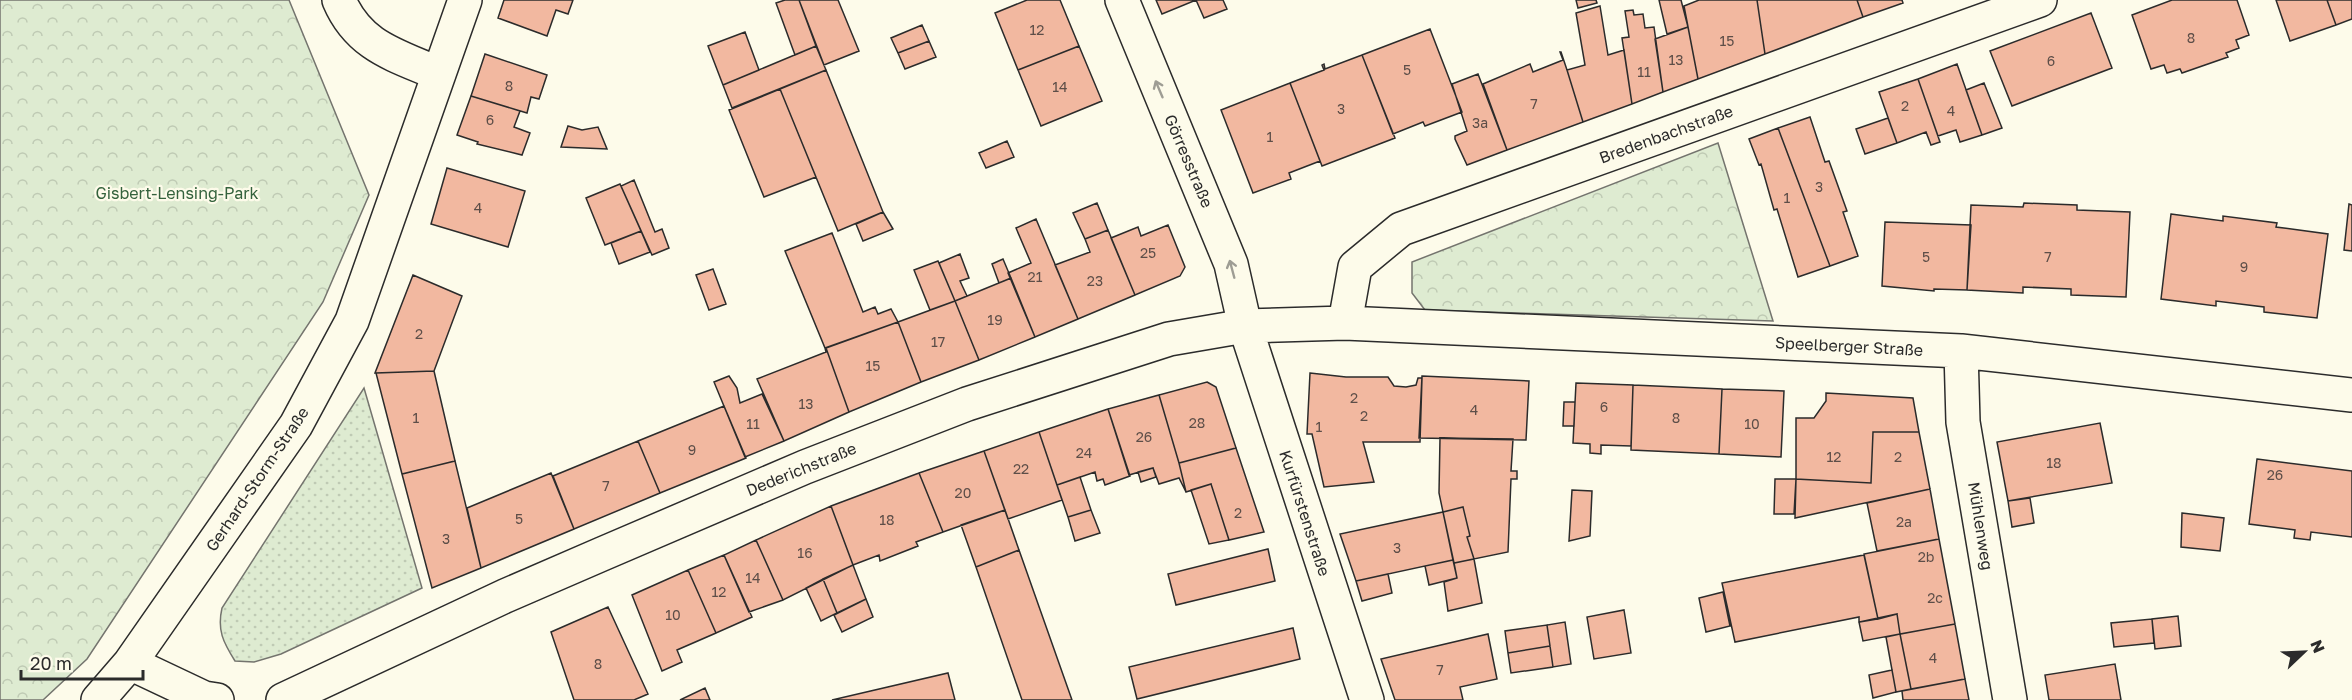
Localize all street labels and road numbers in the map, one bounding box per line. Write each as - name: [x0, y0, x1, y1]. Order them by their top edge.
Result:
- street label: Bredenbachstraße: [1596, 100, 1736, 168]
- street label: Görresstraße: [1160, 111, 1218, 211]
- street label: Speelberger Straße: [1774, 332, 1924, 360]
- street label: Gerhard-Storm-Straße: [201, 403, 313, 555]
- street label: Dederichstraße: [743, 438, 859, 500]
- street label: Kurfürstenstraße: [1275, 447, 1335, 579]
- street label: Mühlenweg: [1964, 480, 1998, 572]

